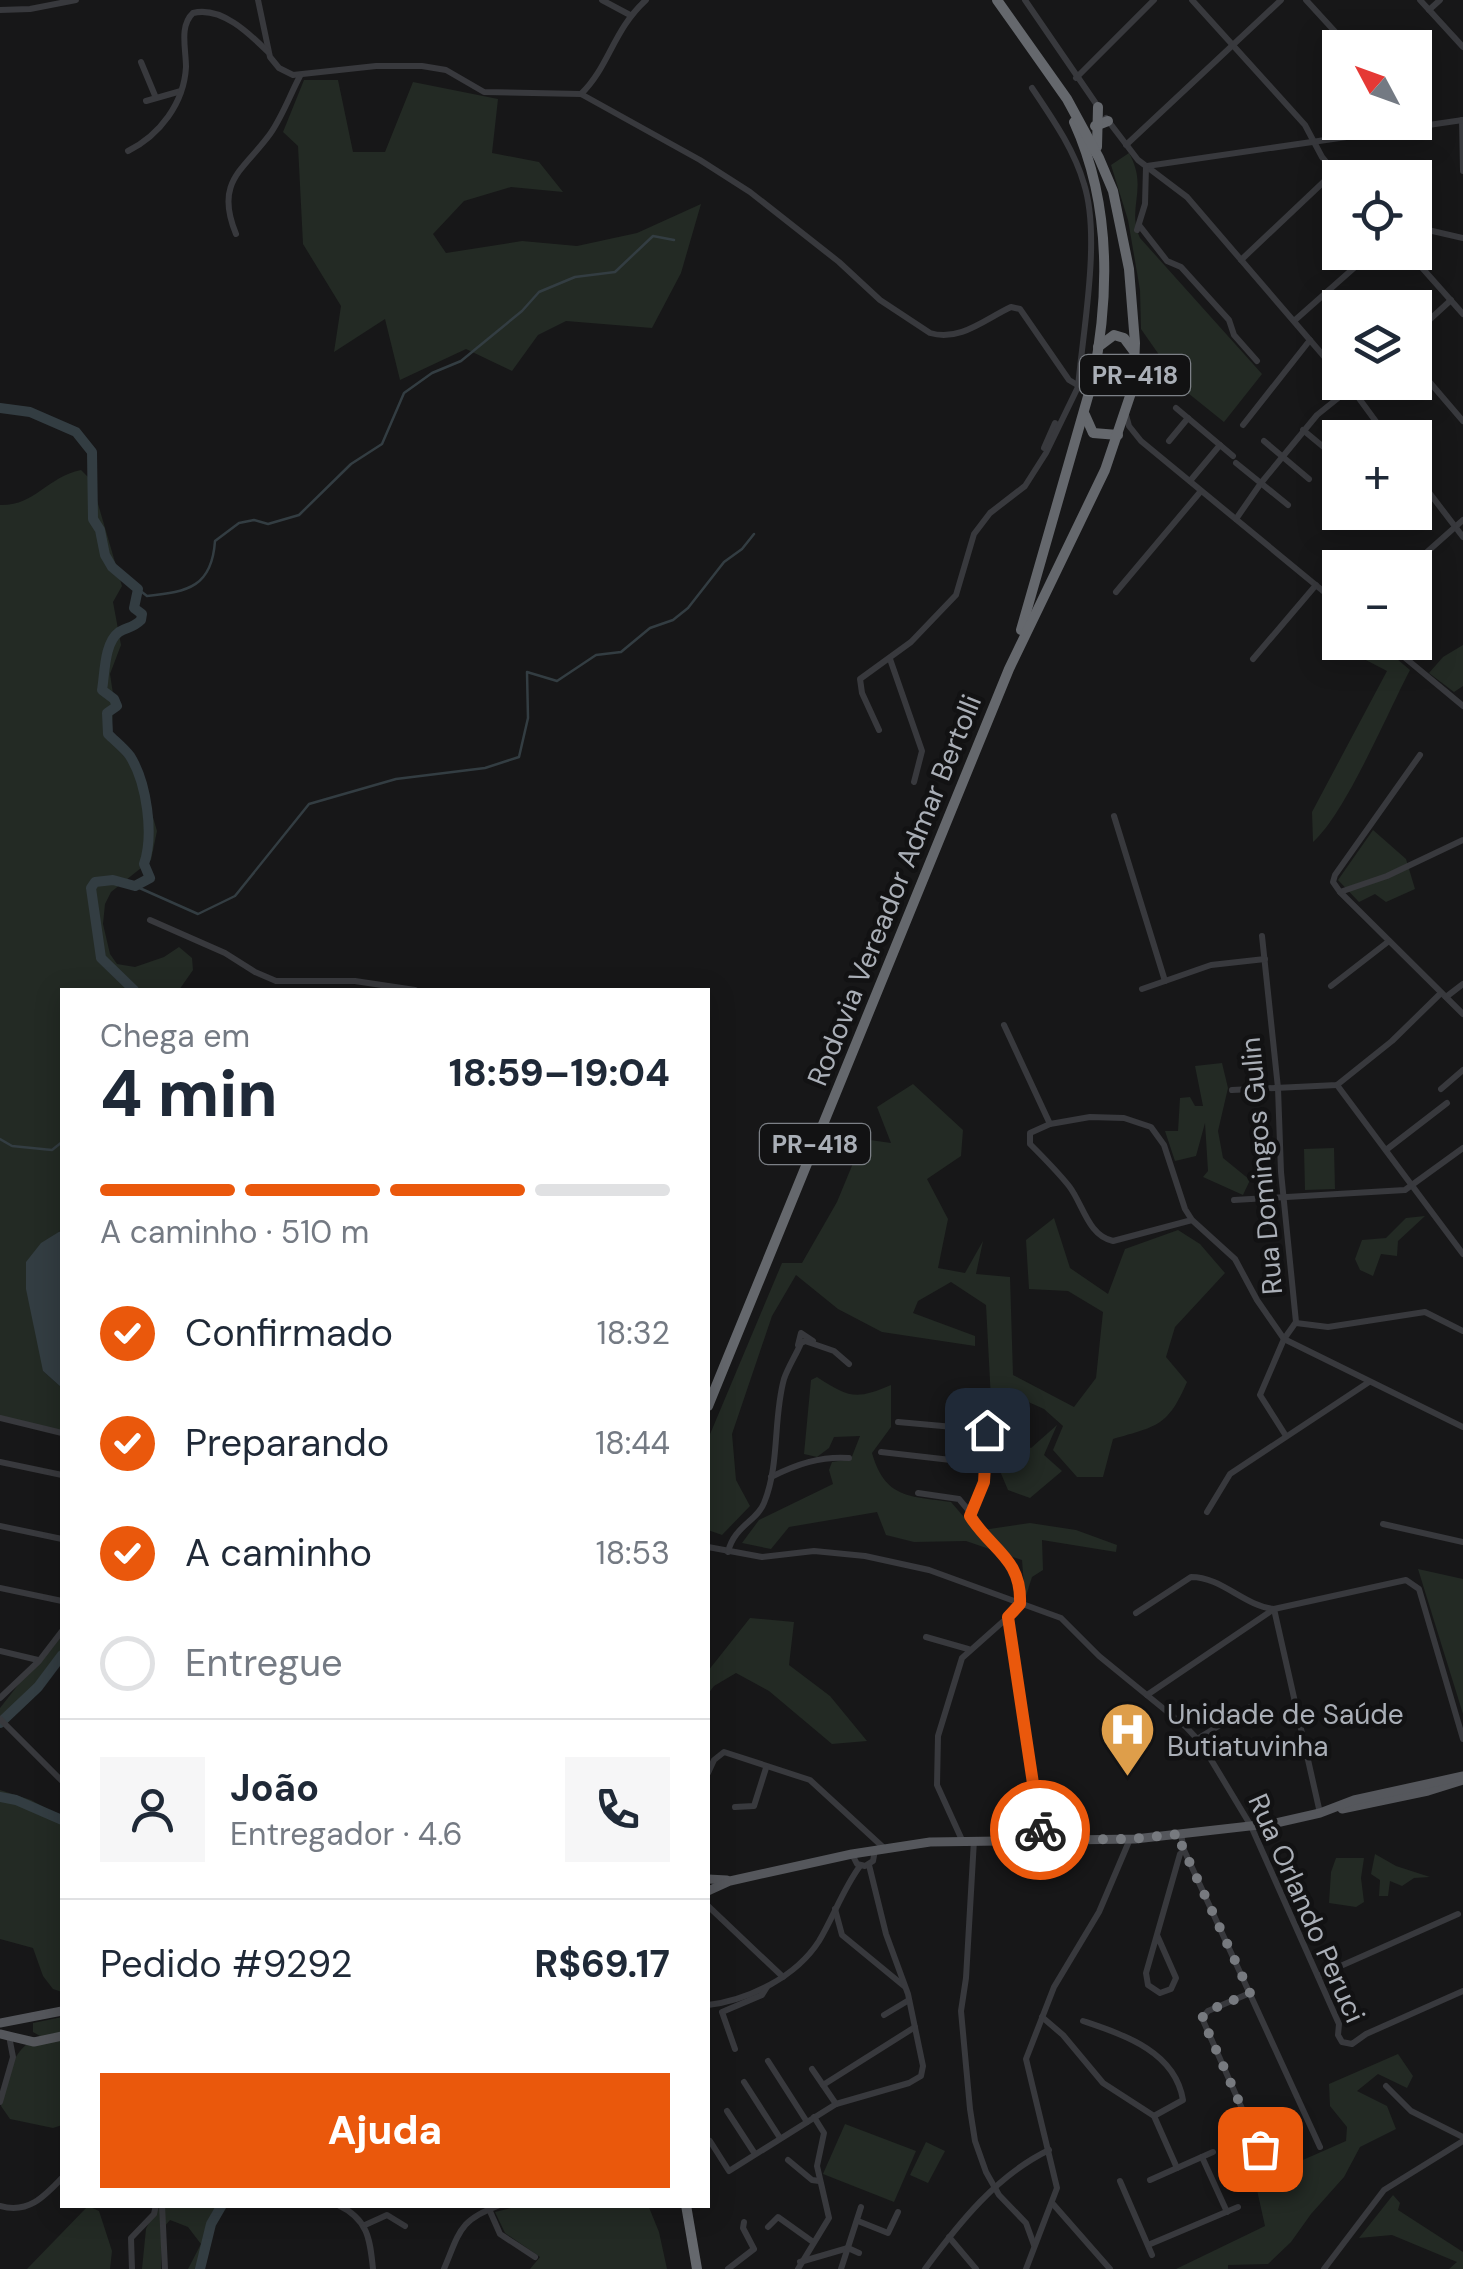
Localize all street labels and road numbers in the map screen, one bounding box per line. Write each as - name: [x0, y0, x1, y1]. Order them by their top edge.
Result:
- road number: PR-418: [1080, 355, 1190, 395]
- street label: Rodovia Vereador Admar Bertolli: [799, 689, 990, 1091]
- street label: Rua Domingos Gulin: [1232, 1036, 1291, 1296]
- road number: PR-418: [760, 1124, 870, 1164]
- street label: Rua Orlando Peruci: [1239, 1788, 1374, 2029]

